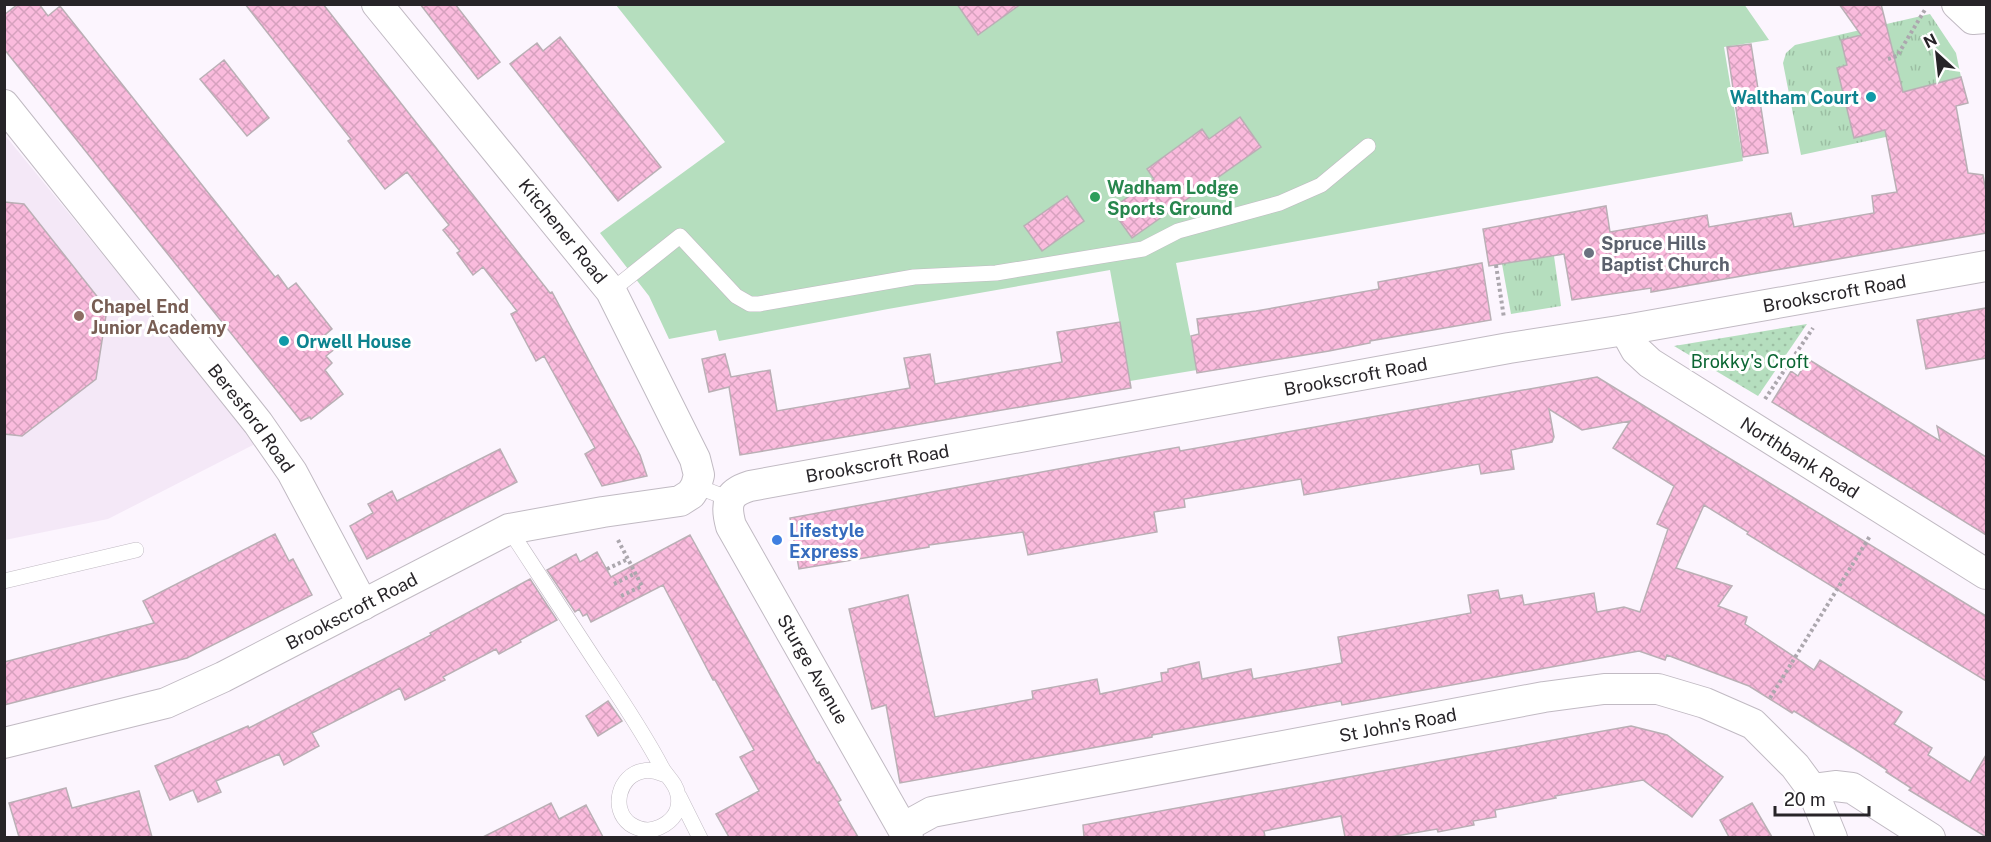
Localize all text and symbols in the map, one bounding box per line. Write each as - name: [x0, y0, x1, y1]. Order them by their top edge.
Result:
- north arrow: [1907, 24, 1967, 84]
- text: N: [1921, 30, 1940, 52]
- place label: Waltham Court: [1730, 87, 1859, 108]
- marker: Waltham Court: [1864, 90, 1878, 104]
- street label: Kitchener Road: [514, 175, 612, 287]
- place label: Wadham Lodge Sports Ground: [1107, 177, 1239, 219]
- marker: Wadham Lodge Sports Ground: [1088, 190, 1102, 204]
- place label: Spruce Hills Baptist Church: [1601, 233, 1730, 275]
- marker: Spruce Hills Baptist Church: [1582, 246, 1596, 260]
- street label: Brookscroft Road: [1761, 270, 1908, 316]
- place label: Chapel End Junior Academy: [91, 296, 226, 338]
- marker: Chapel End Junior Academy: [72, 309, 86, 323]
- place label: Orwell House: [296, 331, 411, 352]
- marker: Orwell House: [277, 334, 291, 348]
- park label: Brokky's Croft: [1691, 351, 1809, 372]
- street label: Brookscroft Road: [1282, 353, 1429, 399]
- street label: Beresford Road: [204, 359, 299, 476]
- street label: Northbank Road: [1737, 412, 1863, 502]
- street label: Brookscroft Road: [804, 439, 951, 486]
- place label: Lifestyle Express: [789, 520, 864, 562]
- marker: Lifestyle Express: [770, 533, 784, 547]
- street label: Brookscroft Road: [282, 568, 421, 653]
- street label: Sturge Avenue: [773, 610, 853, 728]
- street label: St John's Road: [1337, 703, 1458, 746]
- scale bar: [1775, 779, 1870, 817]
- text: 20 m: [1784, 789, 1826, 810]

